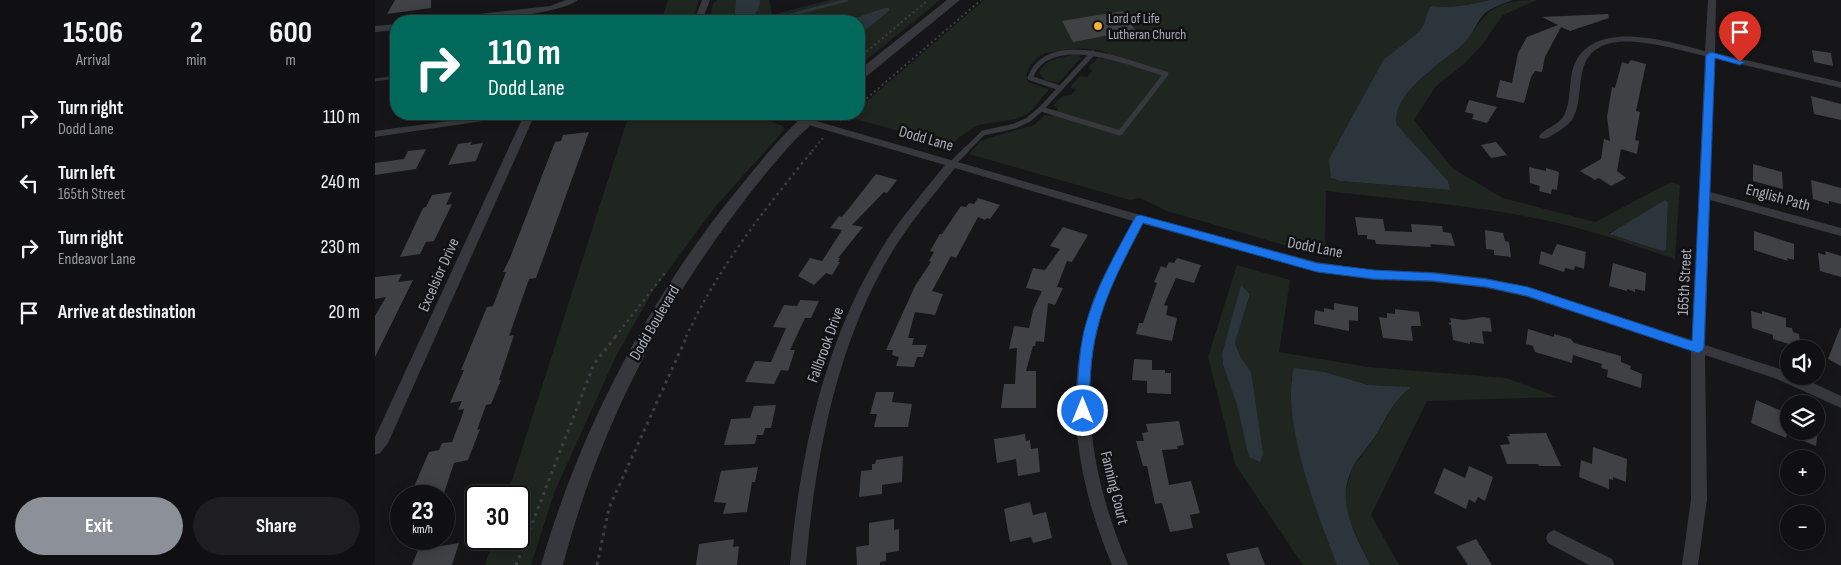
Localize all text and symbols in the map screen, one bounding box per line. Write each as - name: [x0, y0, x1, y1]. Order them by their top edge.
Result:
- place label: Lord of Life Lutheran Church: [1108, 10, 1186, 43]
- pin: [1719, 11, 1761, 62]
- text: 15:06: [63, 15, 123, 51]
- text: 2: [190, 15, 203, 51]
- text: 600: [269, 15, 312, 51]
- icon: arrive: [1726, 18, 1754, 46]
- marker: Lord of Life Lutheran Church: [1092, 20, 1104, 32]
- text: 110 m: [488, 32, 561, 75]
- icon: right: [405, 35, 470, 100]
- text: Arrival: [76, 51, 110, 70]
- text: min: [186, 51, 206, 70]
- text: m: [285, 51, 296, 70]
- text: Dodd Lane: [488, 75, 565, 102]
- text: Turn right: [58, 97, 123, 120]
- icon: right: [15, 104, 43, 132]
- text: 110 m: [323, 106, 360, 129]
- text: Dodd Lane: [58, 120, 114, 139]
- street label: Dodd Lane: [897, 122, 955, 156]
- text: Turn left: [58, 162, 115, 185]
- icon: left: [15, 169, 43, 197]
- text: 240 m: [321, 171, 360, 194]
- street label: English Path: [1744, 180, 1812, 216]
- text: 165th Street: [58, 185, 125, 204]
- text: Turn right: [58, 227, 123, 250]
- street label: Dodd Lane: [1286, 233, 1344, 263]
- icon: right: [15, 234, 43, 262]
- street label: Excelsior Drive: [414, 235, 464, 315]
- text: 230 m: [320, 236, 360, 259]
- street label: 165th Street: [1674, 248, 1696, 316]
- text: Endeavor Lane: [58, 250, 136, 269]
- street label: Dodd Boulevard: [626, 282, 684, 364]
- icon: arrive: [15, 299, 43, 327]
- text: Arrive at destination: [58, 301, 196, 324]
- text: 20 m: [328, 301, 360, 324]
- street label: Fallbrook Drive: [804, 305, 848, 385]
- map controls: [1780, 340, 1825, 550]
- button: sound: [1780, 340, 1825, 385]
- position arrow: [1056, 384, 1108, 436]
- button: layers: [1780, 395, 1825, 440]
- street label: Fanning Court: [1096, 449, 1132, 527]
- button: +: [1780, 450, 1825, 495]
- speed limit sign: 30: [465, 485, 530, 550]
- text: 23: [411, 496, 434, 527]
- button: Exit: [15, 497, 183, 555]
- button: Share: [193, 497, 360, 555]
- button: −: [1780, 505, 1825, 550]
- text: km/h: [412, 522, 433, 537]

